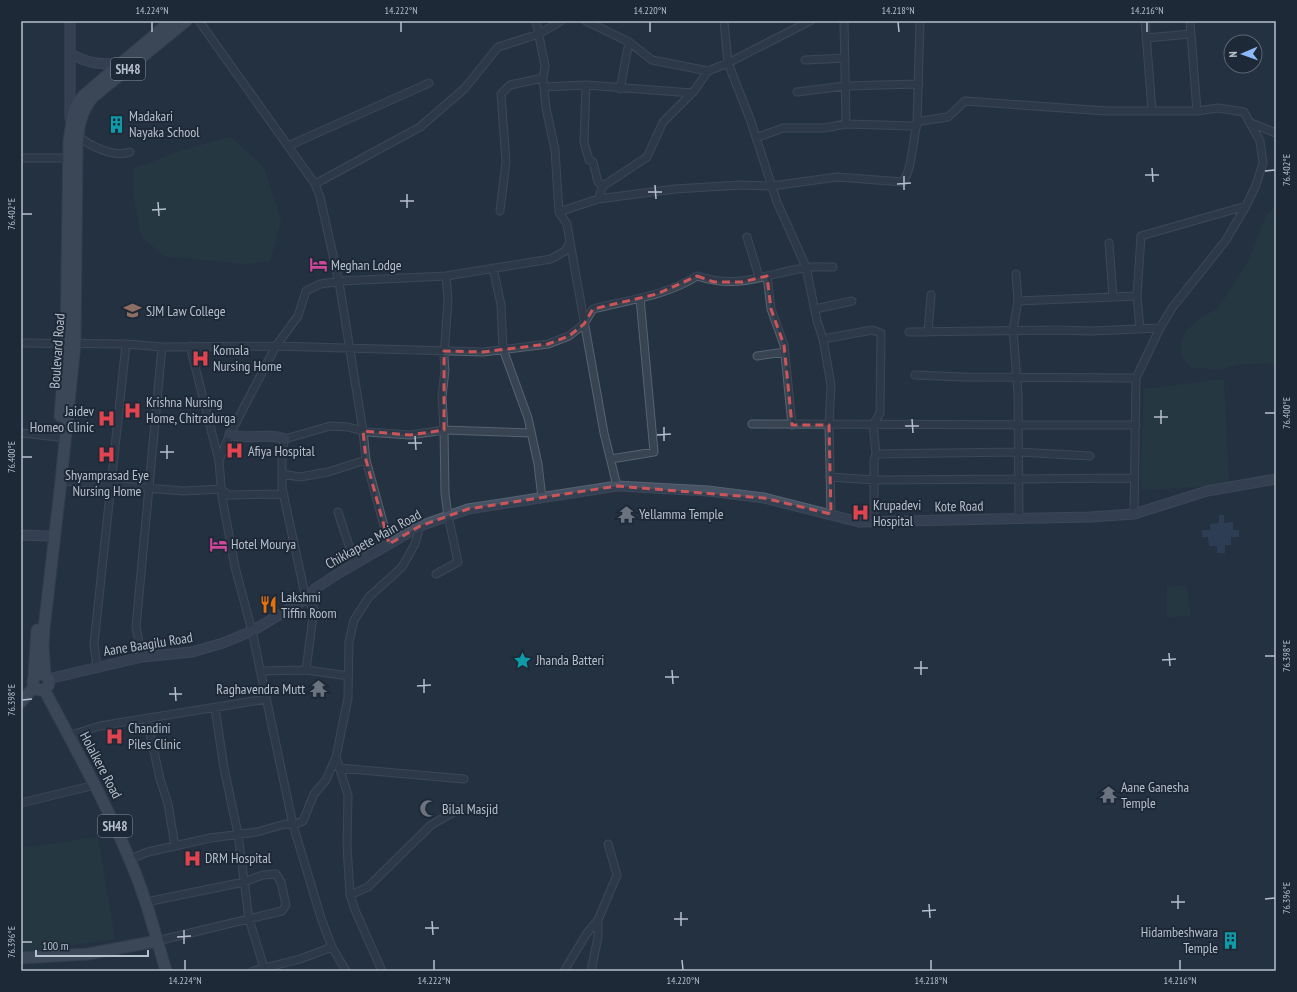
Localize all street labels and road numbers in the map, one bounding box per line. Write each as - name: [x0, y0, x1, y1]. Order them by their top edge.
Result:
- road number: SH48: [111, 58, 145, 80]
- street label: Boulevard Road: [45, 313, 69, 389]
- street label: Kote Road: [934, 497, 984, 515]
- street label: Chikkapete Main Road: [322, 505, 424, 573]
- street label: Aane Baagilu Road: [102, 628, 194, 660]
- street label: Holalkere Road: [76, 728, 126, 802]
- road number: SH48: [98, 815, 132, 837]

